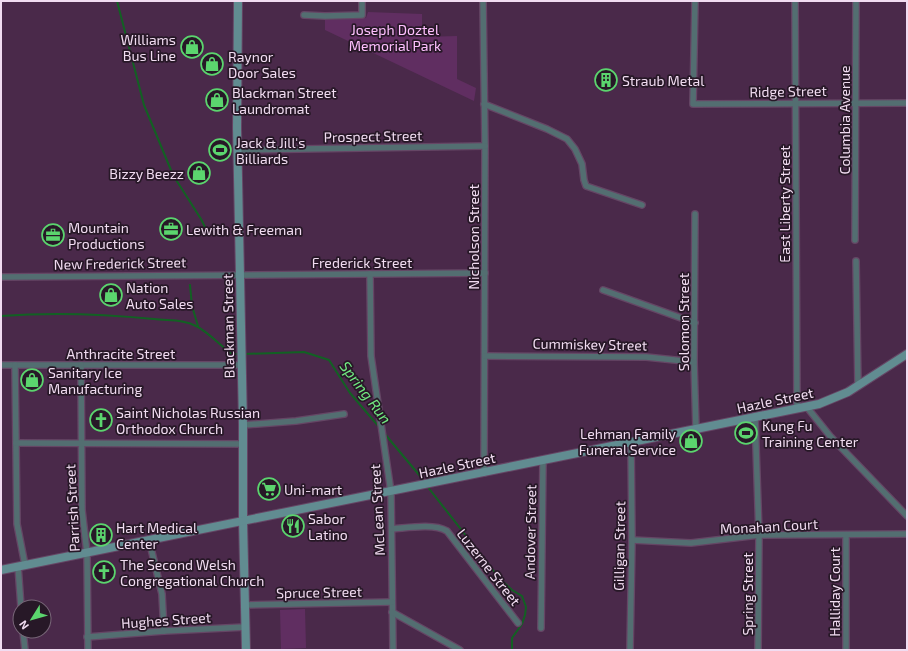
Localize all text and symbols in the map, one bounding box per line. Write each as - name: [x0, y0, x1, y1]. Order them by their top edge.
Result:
- park label: Joseph Doztel Memorial Park: [349, 21, 441, 54]
- place label: Williams Bus Line: [120, 31, 176, 64]
- shop icon: Williams Bus Line: [179, 34, 205, 60]
- place label: Raynor Door Sales: [228, 48, 296, 81]
- shop icon: Raynor Door Sales: [199, 51, 225, 77]
- street label: Columbia Avenue: [836, 65, 853, 175]
- building icon: Straub Metal: [593, 67, 619, 93]
- place label: Straub Metal: [622, 72, 705, 89]
- street label: Ridge Street: [749, 82, 827, 100]
- place label: Blackman Street Laundromat: [232, 84, 337, 117]
- shop icon: Blackman Street Laundromat: [204, 87, 230, 113]
- street label: Prospect Street: [324, 127, 422, 145]
- place label: Jack & Jill's Billiards: [236, 134, 305, 167]
- sports icon: Jack & Jill's Billiards: [207, 137, 233, 163]
- street label: East Liberty Street: [776, 145, 793, 263]
- shop icon: Bizzy Beezz: [186, 160, 212, 186]
- place label: Bizzy Beezz: [109, 165, 184, 182]
- street label: Nicholson Street: [465, 184, 482, 290]
- office icon: Lewith & Freeman: [158, 216, 184, 242]
- place label: Mountain Productions: [68, 219, 145, 252]
- place label: Lewith & Freeman: [186, 221, 302, 238]
- office icon: Mountain Productions: [40, 222, 66, 248]
- street label: New Frederick Street: [54, 253, 186, 273]
- street label: Frederick Street: [312, 254, 412, 271]
- street label: Solomon Street: [675, 273, 692, 371]
- street label: Blackman Street: [219, 274, 237, 378]
- place label: Nation Auto Sales: [126, 279, 193, 312]
- shop icon: Nation Auto Sales: [98, 282, 124, 308]
- street label: Cummiskey Street: [533, 335, 647, 353]
- street label: Anthracite Street: [67, 345, 175, 362]
- water label: Spring Run: [337, 357, 395, 427]
- place label: Sanitary Ice Manufacturing: [48, 364, 142, 397]
- shop icon: Sanitary Ice Manufacturing: [19, 367, 45, 393]
- street label: Hazle Street: [735, 384, 815, 416]
- place label: Saint Nicholas Russian Orthodox Church: [116, 404, 260, 437]
- church icon: Saint Nicholas Russian Orthodox Church: [88, 407, 114, 433]
- place label: Kung Fu Training Center: [762, 417, 859, 450]
- sports icon: Kung Fu Training Center: [733, 420, 759, 446]
- place label: Lehman Family Funeral Service: [579, 425, 677, 458]
- shop icon: Lehman Family Funeral Service: [678, 428, 704, 454]
- street label: Hazle Street: [417, 449, 497, 481]
- street label: Parrish Street: [61, 464, 83, 552]
- street label: McLean Street: [366, 464, 388, 556]
- supermarket icon: Uni-mart: [256, 476, 282, 502]
- place label: Uni-mart: [284, 481, 342, 498]
- street label: Andover Street: [521, 484, 539, 580]
- street label: Gilligan Street: [610, 501, 628, 591]
- place label: Sabor Latino: [308, 510, 348, 543]
- restaurant icon: Sabor Latino: [280, 513, 306, 539]
- street label: Monahan Court: [720, 515, 818, 537]
- place label: Hart Medical Center: [116, 519, 198, 552]
- building icon: Hart Medical Center: [88, 522, 114, 548]
- street label: Luzerne Street: [454, 525, 524, 609]
- street label: Halliday Court: [826, 547, 843, 637]
- street label: Spring Street: [739, 552, 756, 636]
- place label: The Second Welsh Congregational Church: [120, 556, 264, 589]
- church icon: The Second Welsh Congregational Church: [91, 559, 117, 585]
- street label: Spruce Street: [276, 583, 362, 601]
- north arrow: [12, 599, 52, 639]
- street label: Hughes Street: [121, 608, 211, 632]
- text: N: [16, 618, 31, 632]

